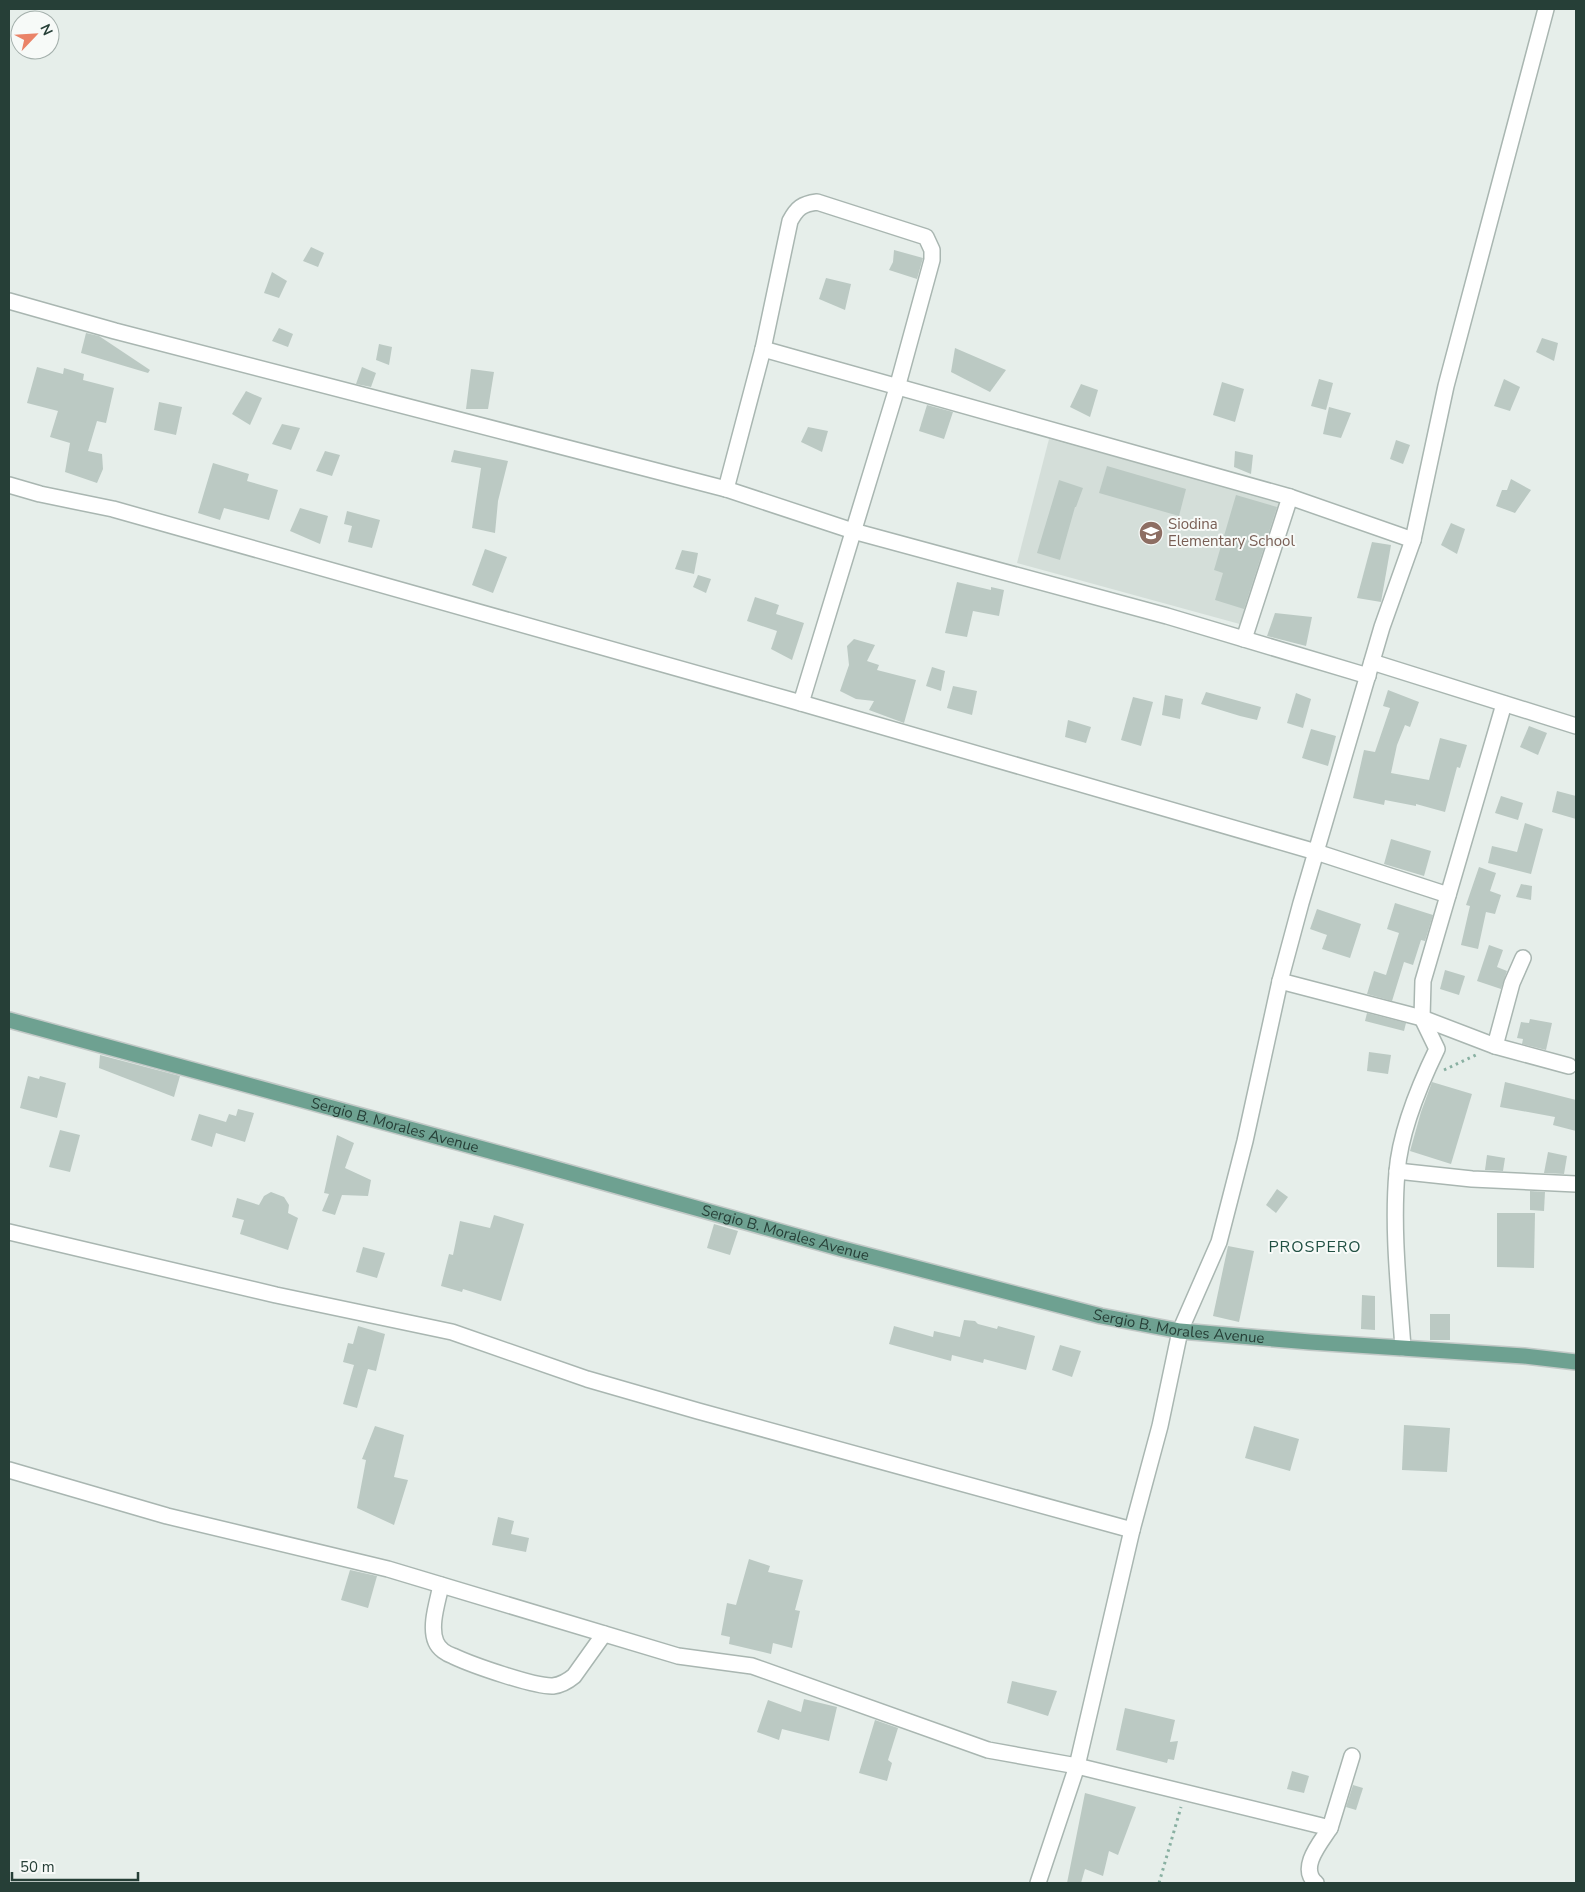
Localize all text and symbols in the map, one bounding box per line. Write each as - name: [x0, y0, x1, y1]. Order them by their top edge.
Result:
- north arrow: [10, 10, 60, 60]
- text: N: [36, 21, 57, 38]
- place label: Siodina Elementary School: [1168, 514, 1295, 551]
- school or university icon: Siodina Elementary School: [1138, 520, 1164, 546]
- street label: Sergio B. Morales Avenue: [309, 1093, 481, 1157]
- street label: Sergio B. Morales Avenue: [699, 1200, 871, 1265]
- district label: PROSPERO: [1268, 1236, 1362, 1258]
- street label: Sergio B. Morales Avenue: [1091, 1304, 1265, 1348]
- scale bar: [12, 1850, 139, 1882]
- text: 50 m: [20, 1857, 55, 1877]

